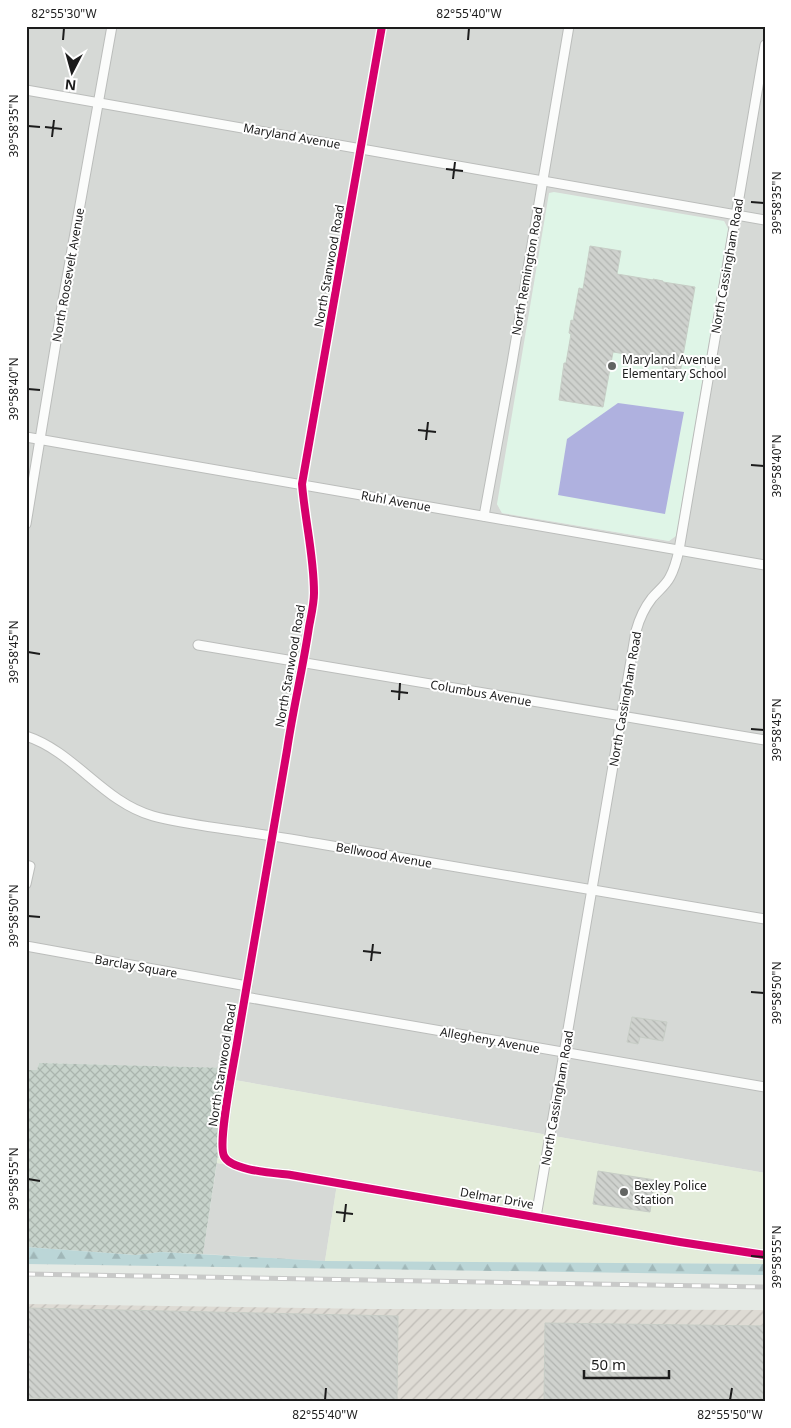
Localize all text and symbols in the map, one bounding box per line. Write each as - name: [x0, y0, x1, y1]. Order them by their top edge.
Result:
- text: 82°55'30"W: [31, 5, 97, 22]
- text: 82°55'40"W: [436, 5, 502, 22]
- north arrow: [48, 48, 98, 98]
- text: N: [64, 75, 77, 95]
- text: 39°58'35"N: [5, 94, 22, 158]
- street label: Maryland Avenue: [242, 119, 342, 153]
- text: 39°58'35"N: [768, 171, 785, 235]
- street label: North Cassingham Road: [707, 197, 747, 335]
- street label: North Stanwood Road: [310, 203, 348, 329]
- street label: North Remington Road: [507, 205, 547, 337]
- street label: North Roosevelt Avenue: [48, 206, 88, 343]
- place label: Maryland Avenue Elementary School: [622, 351, 727, 382]
- text: 39°58'40"N: [5, 357, 22, 421]
- marker: Maryland Avenue Elementary School: [606, 360, 618, 372]
- text: 39°58'40"N: [768, 434, 785, 498]
- street label: Ruhl Avenue: [360, 486, 432, 516]
- street label: North Stanwood Road: [271, 603, 309, 729]
- text: 39°58'45"N: [5, 620, 22, 684]
- street label: North Cassingham Road: [605, 630, 645, 768]
- street label: Columbus Avenue: [429, 676, 533, 710]
- text: 39°58'45"N: [768, 698, 785, 762]
- street label: Bellwood Avenue: [335, 838, 434, 872]
- text: 39°58'50"N: [5, 884, 22, 948]
- street label: Barclay Square: [93, 950, 179, 982]
- text: 39°58'50"N: [768, 961, 785, 1025]
- street label: North Stanwood Road: [204, 1002, 240, 1128]
- street label: Allegheny Avenue: [439, 1023, 541, 1057]
- street label: North Cassingham Road: [537, 1029, 577, 1167]
- text: 39°58'55"N: [5, 1147, 22, 1211]
- place label: Bexley Police Station: [634, 1177, 707, 1208]
- street label: Delmar Drive: [459, 1183, 535, 1213]
- marker: Bexley Police Station: [618, 1186, 630, 1198]
- text: 39°58'55"N: [768, 1225, 785, 1289]
- scale bar: [584, 1348, 668, 1380]
- text: 50 m: [591, 1354, 626, 1374]
- text: 82°55'40"W: [292, 1406, 358, 1423]
- text: 82°55'50"W: [697, 1406, 763, 1423]

